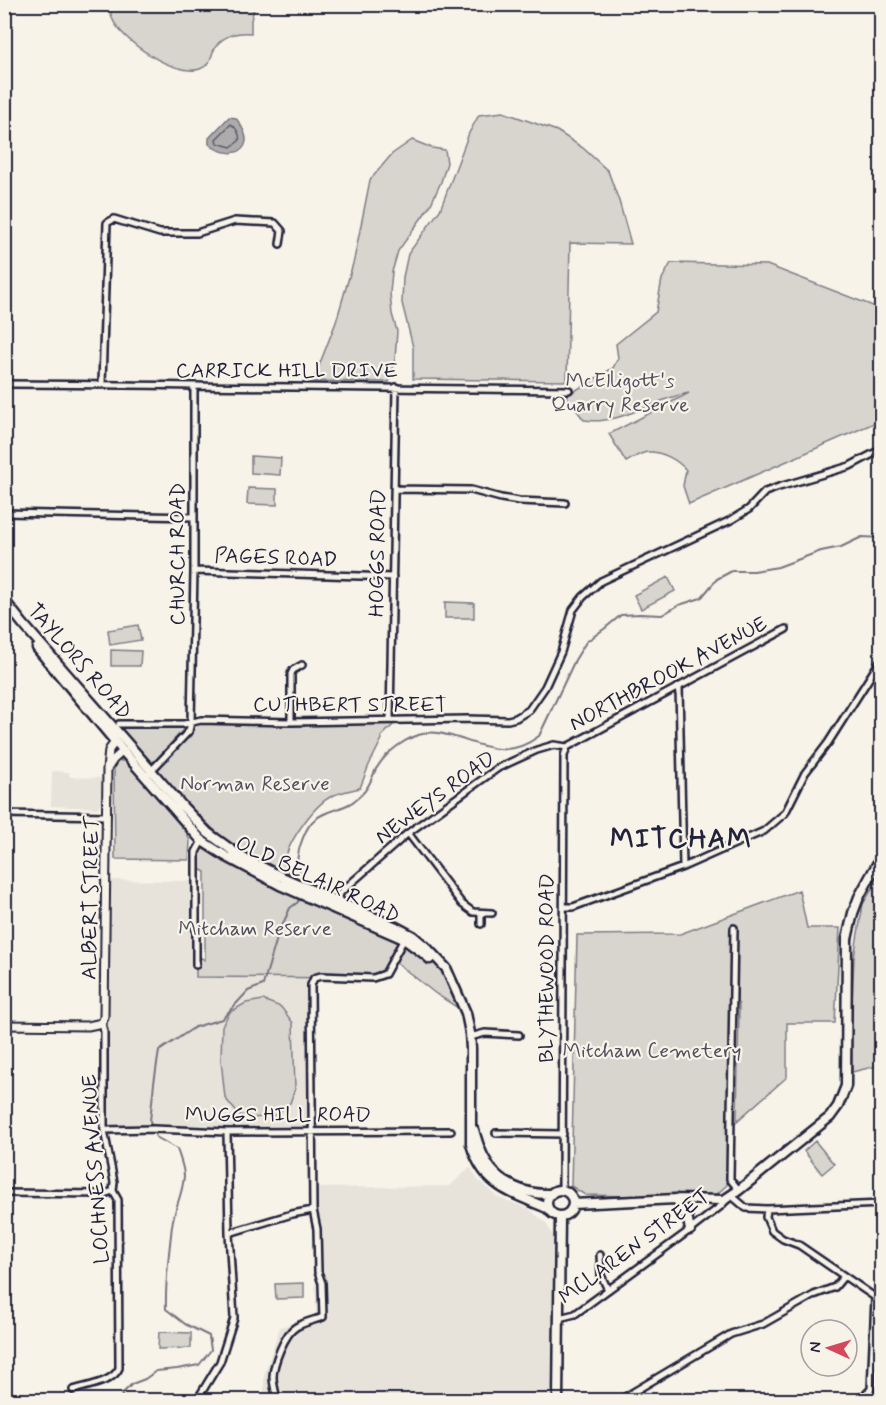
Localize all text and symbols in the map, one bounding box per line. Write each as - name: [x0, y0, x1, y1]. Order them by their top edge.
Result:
- street label: CARRICK HILL DRIVE: [176, 357, 398, 385]
- park label: McElligott's Quarry Reserve: [551, 367, 689, 419]
- street label: CHURCH ROAD: [164, 483, 192, 625]
- street label: HOGGS ROAD: [363, 489, 393, 617]
- street label: PAGES ROAD: [214, 542, 338, 574]
- street label: TAYLORS ROAD: [21, 597, 138, 726]
- street label: NORTHBROOK AVENUE: [565, 610, 772, 738]
- street label: CUTHBERT STREET: [253, 691, 447, 719]
- street label: NEWEYS ROAD: [370, 745, 501, 851]
- park label: Norman Reserve: [180, 770, 330, 798]
- street label: ALBERT STREET: [76, 815, 106, 980]
- district label: MITCHAM: [610, 822, 752, 857]
- street label: OLD BELAIR ROAD: [231, 829, 404, 930]
- street label: BLYTHEWOOD ROAD: [533, 873, 561, 1063]
- park label: Mitcham Reserve: [178, 915, 332, 943]
- park label: Mitcham Cemetery: [562, 1037, 742, 1065]
- street label: LOCHNESS AVENUE: [75, 1073, 117, 1265]
- street label: MUGGS HILL ROAD: [185, 1101, 371, 1129]
- street label: MCLAREN STREET: [553, 1182, 716, 1311]
- north arrow: [799, 1318, 859, 1378]
- text: N: [805, 1341, 826, 1353]

